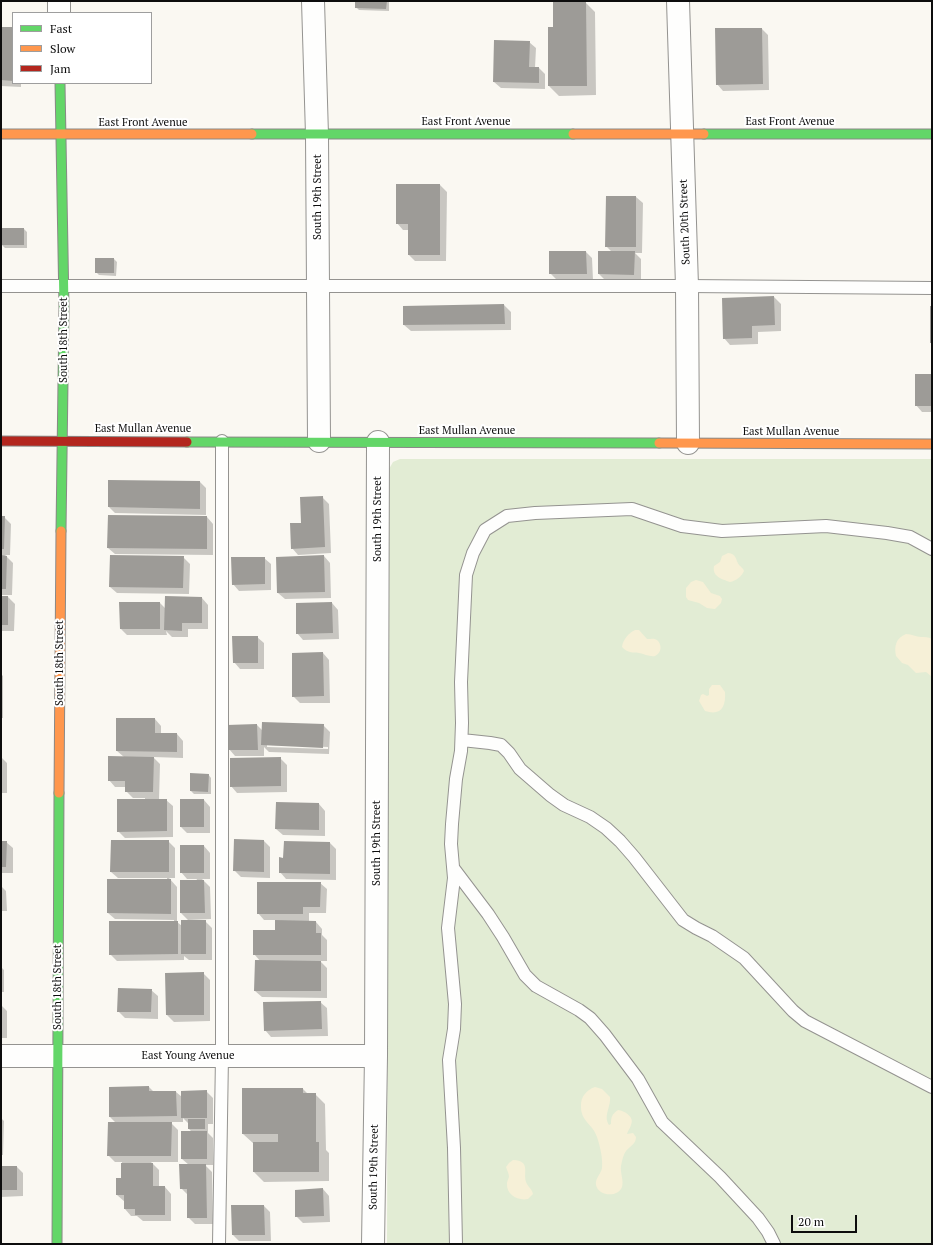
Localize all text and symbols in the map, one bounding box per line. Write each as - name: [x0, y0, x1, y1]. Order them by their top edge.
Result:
- legend: [12, 12, 152, 84]
- text: Fast: [50, 21, 72, 36]
- text: Slow: [50, 41, 75, 56]
- text: Jam: [50, 61, 71, 76]
- street label: East Front Avenue: [421, 115, 511, 129]
- street label: East Front Avenue: [745, 115, 835, 129]
- street label: East Front Avenue: [98, 116, 188, 130]
- street label: South 19th Street: [311, 154, 325, 240]
- street label: South 20th Street: [677, 179, 693, 265]
- street label: South 18th Street: [57, 297, 71, 383]
- street label: East Mullan Avenue: [95, 422, 191, 436]
- street label: East Mullan Avenue: [419, 424, 515, 438]
- street label: East Mullan Avenue: [743, 425, 839, 439]
- street label: South 19th Street: [371, 476, 385, 562]
- street label: South 18th Street: [53, 620, 67, 706]
- street label: South 19th Street: [370, 800, 384, 886]
- street label: South 18th Street: [51, 944, 65, 1030]
- street label: East Young Avenue: [142, 1049, 234, 1063]
- street label: South 19th Street: [367, 1124, 381, 1210]
- scale bar: [793, 1207, 859, 1233]
- text: 20 m: [798, 1214, 824, 1229]

